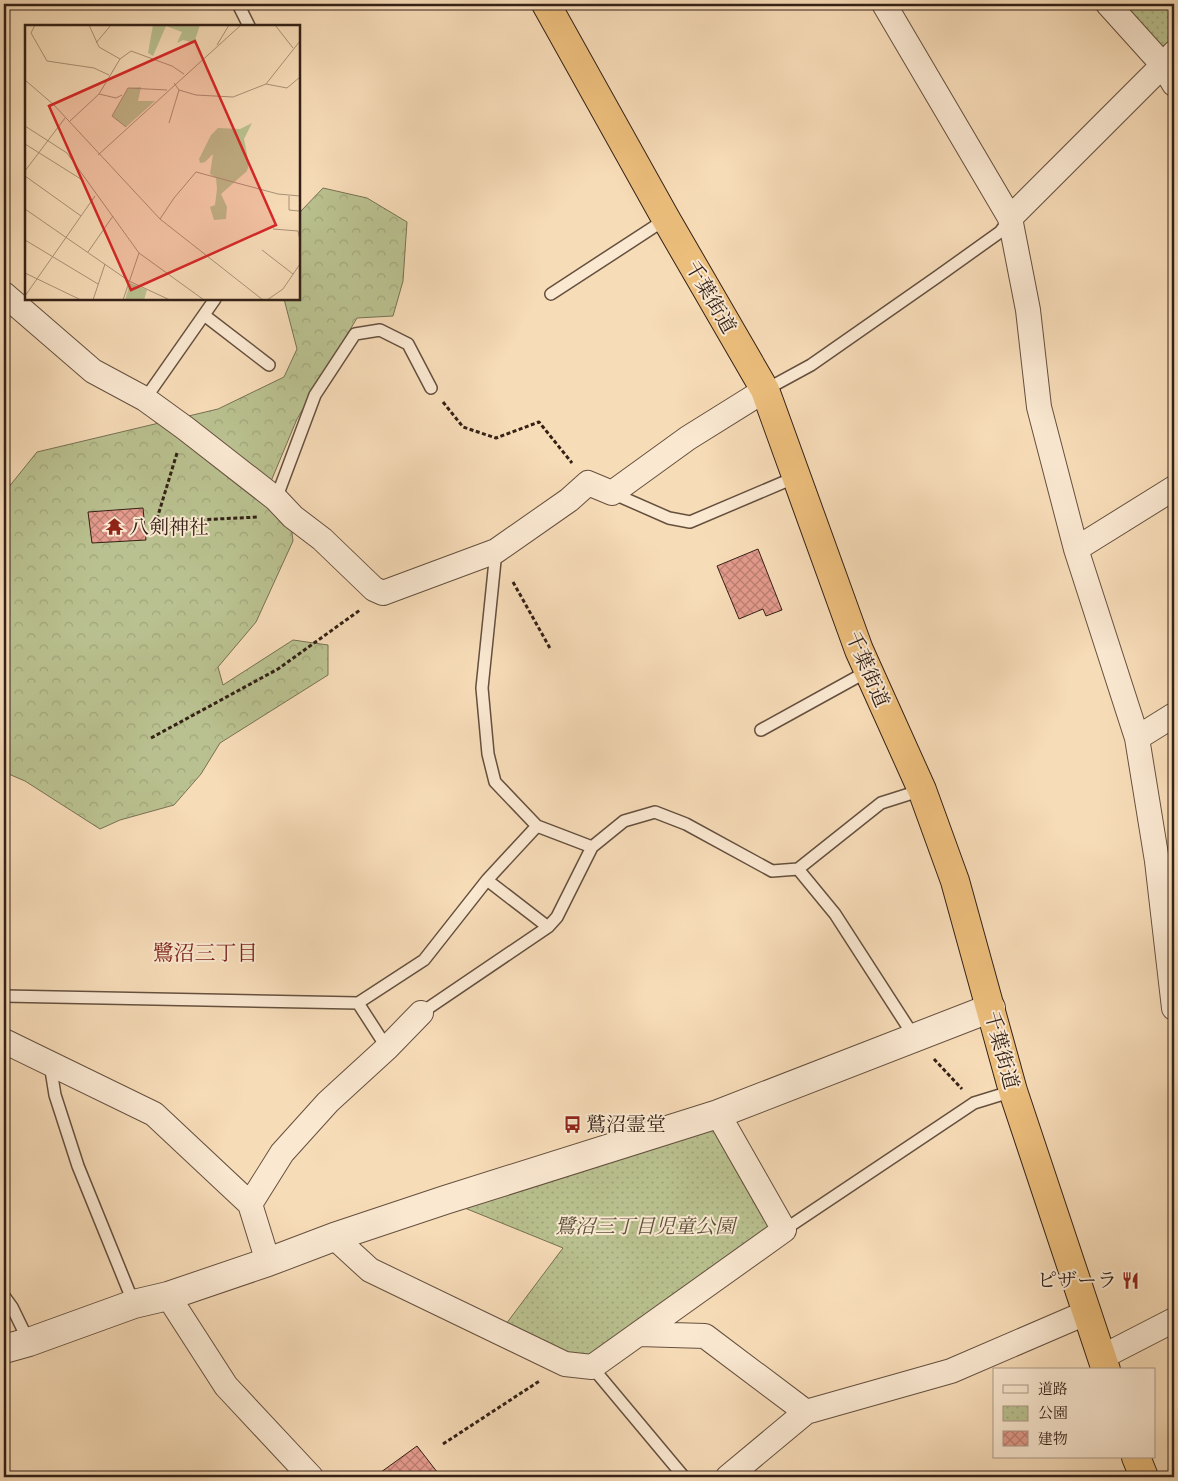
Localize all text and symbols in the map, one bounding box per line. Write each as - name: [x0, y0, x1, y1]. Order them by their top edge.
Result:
- inset map: [25, 25, 300, 300]
- street label: 千葉街道: [679, 257, 741, 339]
- place label: 八剣神社: [129, 516, 209, 541]
- temple icon: 八剣神社: [105, 517, 125, 537]
- street label: 千葉街道: [839, 628, 894, 711]
- district label: 鷺沼三丁目: [153, 941, 258, 968]
- street label: 千葉街道: [978, 1009, 1023, 1092]
- place label: 鷲沼霊堂: [586, 1113, 666, 1138]
- bus stop icon: 鷲沼霊堂: [562, 1114, 582, 1134]
- park label: 鷺沼三丁目児童公園: [555, 1215, 738, 1240]
- place label: ピザーラ: [1037, 1269, 1117, 1294]
- restaurant icon: ピザーラ: [1121, 1270, 1141, 1290]
- legend: [993, 1368, 1156, 1458]
- text: 道路: [1038, 1380, 1068, 1399]
- text: 公園: [1038, 1404, 1068, 1423]
- text: 建物: [1038, 1430, 1068, 1449]

